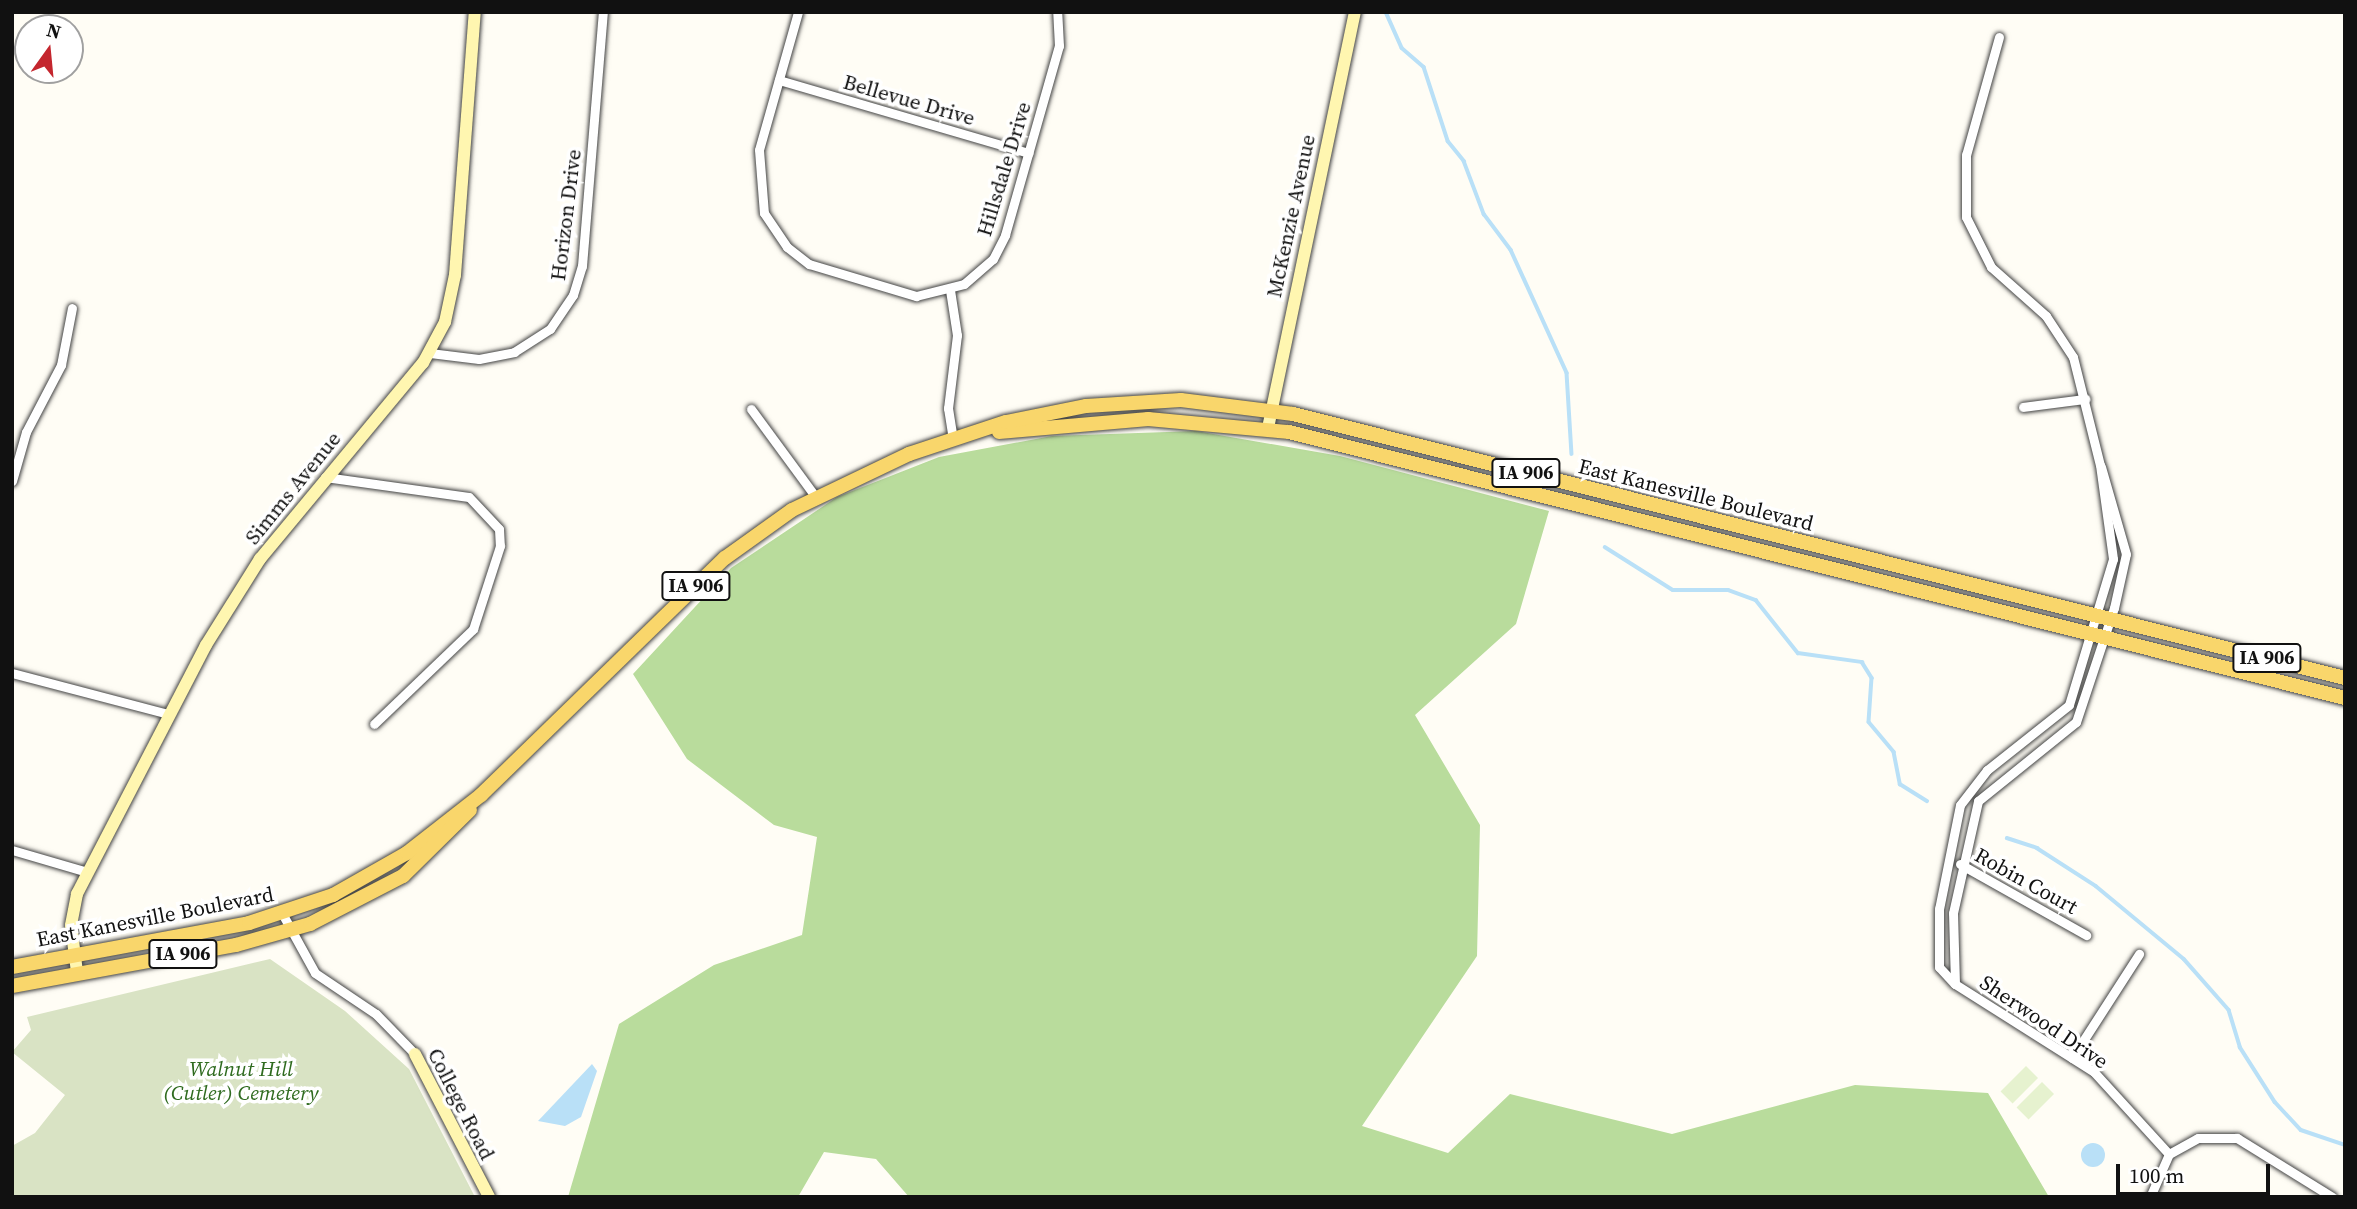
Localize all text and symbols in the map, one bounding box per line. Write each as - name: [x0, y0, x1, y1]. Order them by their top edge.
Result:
- north arrow: [14, 14, 84, 84]
- text: N: [44, 16, 64, 45]
- street label: Bellevue Drive: [840, 69, 978, 131]
- street label: Hillsdale Drive: [972, 99, 1036, 239]
- street label: McKenzie Avenue: [1261, 132, 1321, 300]
- street label: Horizon Drive: [545, 148, 587, 282]
- street label: Simms Avenue: [240, 427, 346, 549]
- street label: East Kanesville Boulevard: [1576, 454, 1816, 536]
- road number: IA 906: [1491, 458, 1561, 488]
- road number: IA 906: [661, 570, 731, 601]
- road number: IA 906: [2232, 642, 2302, 674]
- street label: Robin Court: [1970, 842, 2082, 920]
- street label: East Kanesville Boulevard: [34, 882, 276, 952]
- road number: IA 906: [148, 938, 218, 970]
- street label: Sherwood Drive: [1975, 970, 2113, 1074]
- street label: College Road: [422, 1044, 500, 1164]
- park label: Walnut Hill (Cutler) Cemetery: [163, 1056, 319, 1106]
- scale bar: [2119, 1150, 2273, 1194]
- text: 100 m: [2129, 1161, 2184, 1190]

